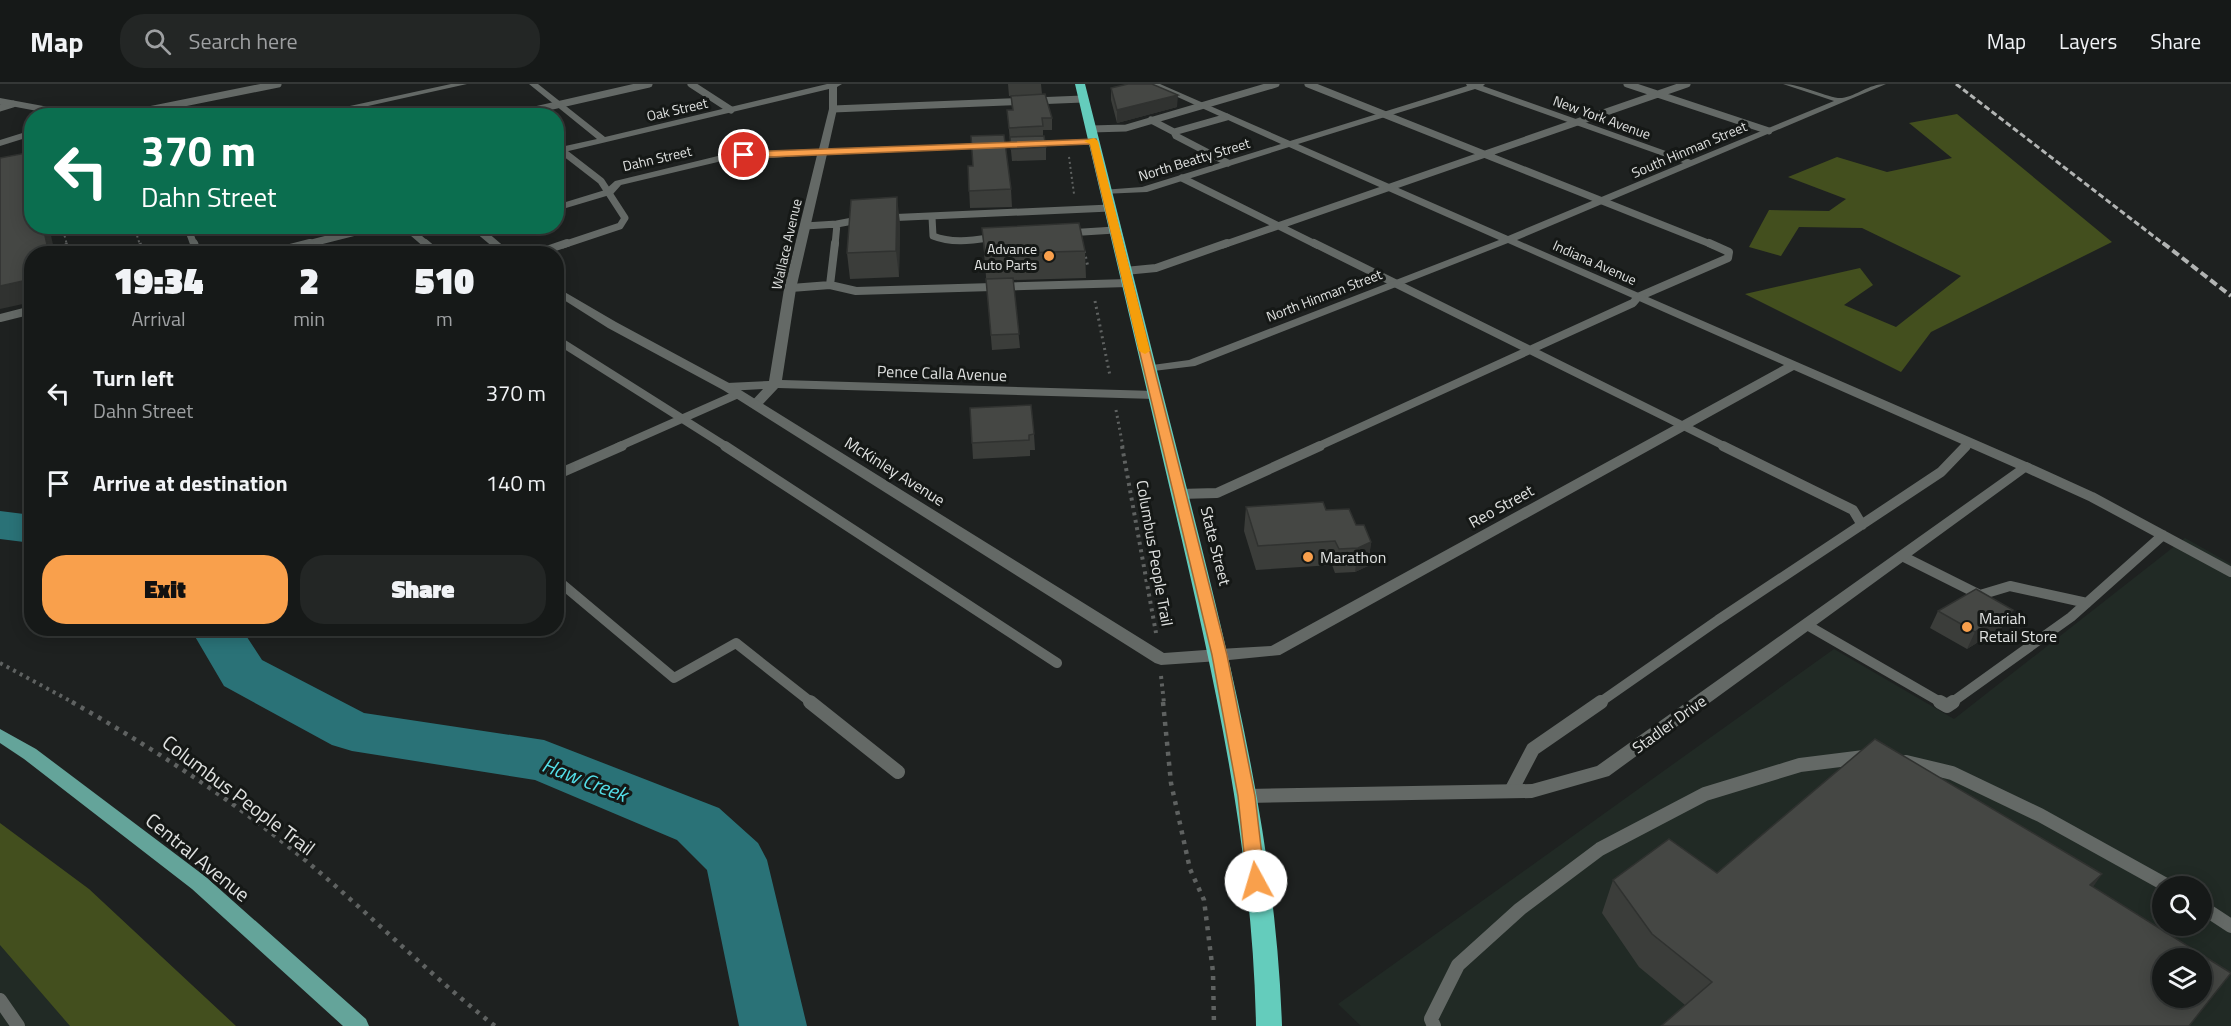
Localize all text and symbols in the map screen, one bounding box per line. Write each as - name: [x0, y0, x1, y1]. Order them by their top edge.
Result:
- search box: [120, 14, 540, 68]
- text: Map: [30, 20, 84, 63]
- text: Search here: [189, 24, 298, 58]
- icon: search: [141, 25, 174, 58]
- text: Map: [1987, 25, 2026, 57]
- text: Layers: [2059, 25, 2117, 57]
- text: Share: [2150, 25, 2201, 57]
- street label: New York Avenue: [1550, 90, 1654, 144]
- street label: Oak Street: [644, 92, 710, 126]
- street label: South Hinman Street: [1628, 115, 1750, 183]
- text: 370 m: [141, 118, 256, 182]
- pin: [718, 129, 769, 180]
- icon: left: [42, 132, 120, 210]
- street label: North Beatty Street: [1136, 132, 1252, 186]
- icon: arrive: [727, 138, 760, 171]
- street label: Dahn Street: [620, 140, 694, 176]
- text: Dahn Street: [141, 176, 277, 217]
- street label: Wallace Avenue: [765, 196, 807, 292]
- street label: Indiana Avenue: [1550, 234, 1640, 290]
- place label: Advance Auto Parts: [974, 238, 1037, 275]
- marker: Advance Auto Parts: [1042, 249, 1056, 263]
- text: 19:34: [114, 253, 203, 308]
- text: 2: [299, 253, 319, 308]
- text: 510: [415, 253, 474, 308]
- street label: North Hinman Street: [1263, 263, 1385, 327]
- text: Arrival: [131, 303, 186, 334]
- text: min: [293, 303, 325, 334]
- text: m: [436, 303, 453, 334]
- street label: Pence Calla Avenue: [876, 359, 1008, 387]
- text: Turn left: [93, 361, 174, 395]
- text: 370 m: [486, 376, 546, 410]
- icon: left: [42, 377, 75, 410]
- text: Dahn Street: [93, 395, 193, 426]
- street label: McKinley Avenue: [840, 430, 950, 512]
- text: Arrive at destination: [93, 466, 288, 500]
- text: 140 m: [486, 466, 546, 500]
- icon: arrive: [42, 467, 75, 500]
- street label: Columbus People Trail: [1130, 478, 1180, 628]
- street label: Reo Street: [1464, 478, 1538, 534]
- street label: State Street: [1195, 504, 1237, 588]
- place label: Marathon: [1320, 545, 1386, 569]
- marker: Marathon: [1301, 550, 1315, 564]
- button: Exit: [42, 555, 288, 624]
- button: Share: [300, 555, 546, 624]
- place label: Mariah Retail Store: [1979, 606, 2057, 648]
- marker: Mariah Retail Store: [1960, 620, 1974, 634]
- street label: Stadler Drive: [1627, 689, 1711, 759]
- street label: Columbus People Trail: [156, 727, 322, 863]
- water label: Haw Creek: [538, 748, 635, 811]
- street label: Central Avenue: [139, 805, 257, 909]
- position arrow: [1224, 849, 1288, 913]
- map controls: [2152, 876, 2212, 1008]
- button: search: [2152, 876, 2212, 936]
- button: layers: [2152, 948, 2212, 1008]

